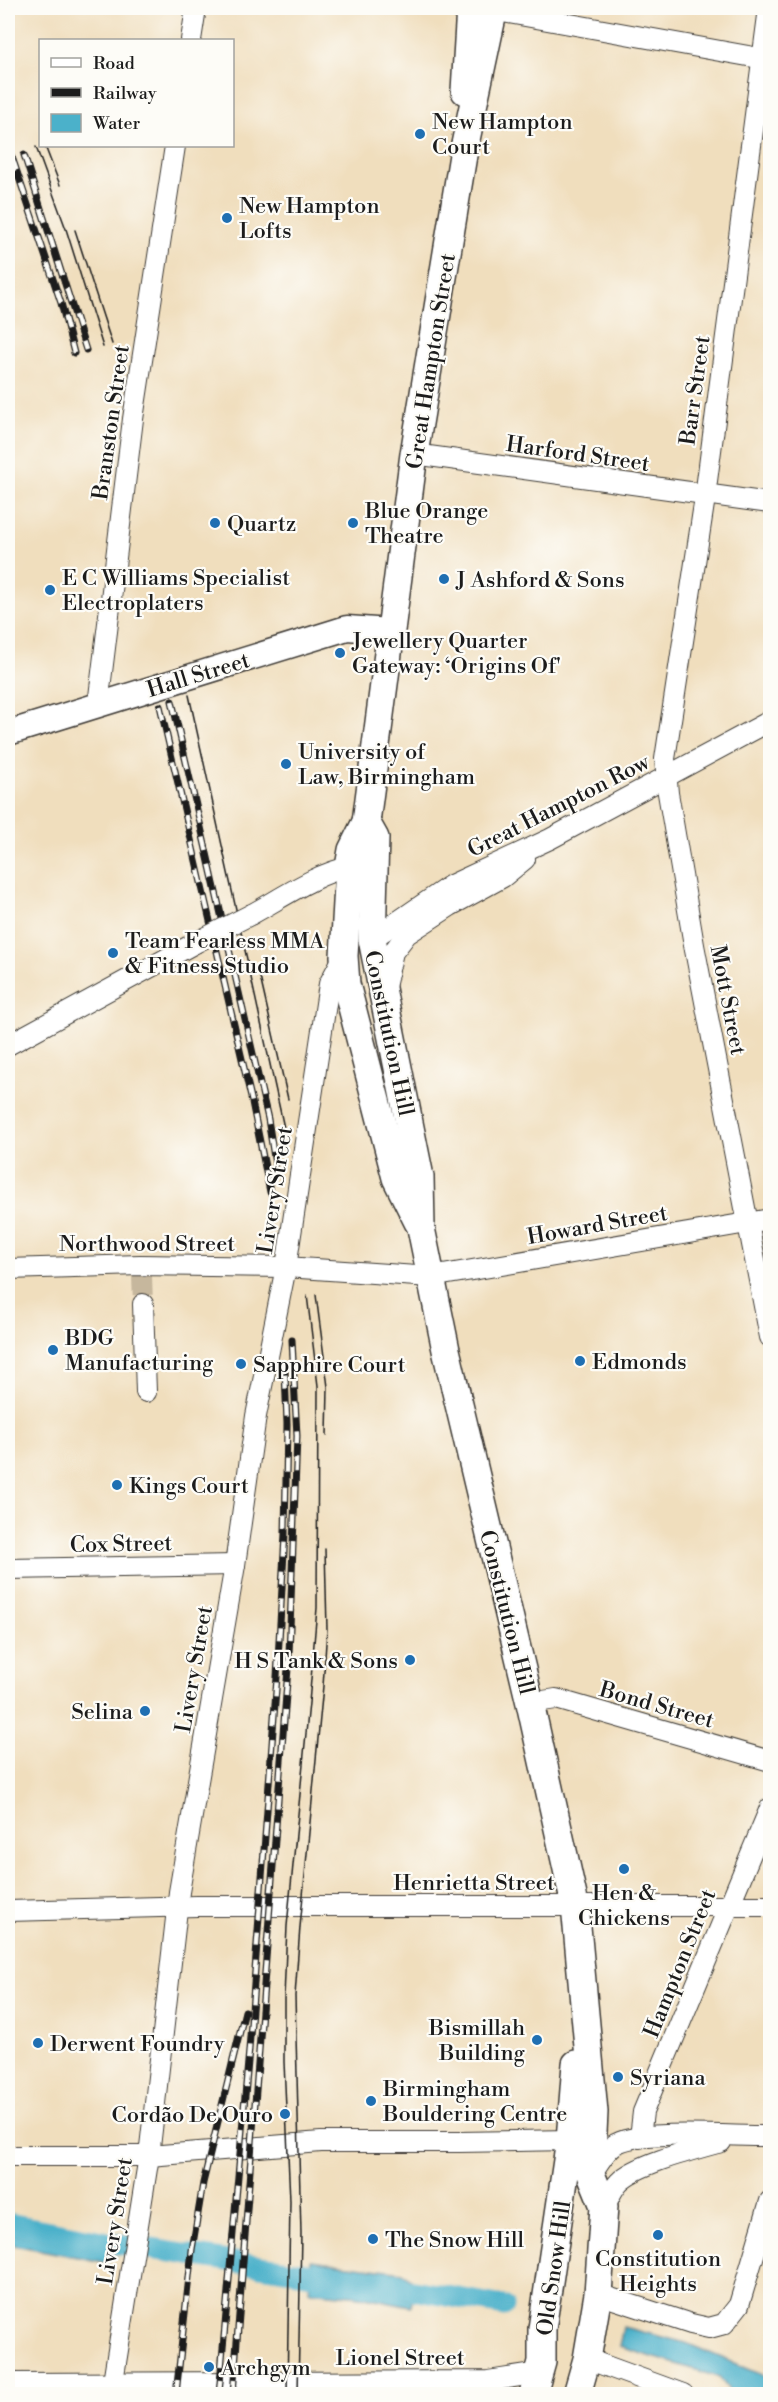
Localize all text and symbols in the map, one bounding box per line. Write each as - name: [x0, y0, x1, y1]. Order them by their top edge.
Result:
- legend: [39, 39, 234, 147]
- text: Road: [93, 52, 136, 75]
- text: Railway: [93, 82, 157, 105]
- place label: New Hampton Court: [432, 109, 573, 161]
- text: Water: [92, 112, 141, 135]
- marker: New Hampton Court: [413, 127, 427, 141]
- place label: New Hampton Lofts: [239, 193, 380, 245]
- marker: New Hampton Lofts: [220, 211, 234, 225]
- street label: Great Hampton Street: [401, 251, 462, 471]
- street label: Barr Street: [674, 333, 717, 448]
- street label: Branston Street: [87, 343, 136, 502]
- street label: Harford Street: [504, 431, 652, 478]
- place label: Blue Orange Theatre: [364, 498, 488, 550]
- place label: Quartz: [227, 511, 296, 538]
- marker: Quartz: [208, 516, 222, 530]
- marker: Blue Orange Theatre: [346, 516, 360, 530]
- place label: E C Williams Specialist Electroplaters: [62, 565, 290, 617]
- place label: J Ashford & Sons: [455, 567, 625, 594]
- marker: J Ashford & Sons: [437, 572, 451, 586]
- marker: E C Williams Specialist Electroplaters: [43, 583, 57, 597]
- place label: Jewellery Quarter Gateway: ‘Origins Of': [351, 628, 561, 680]
- marker: Jewellery Quarter Gateway: ‘Origins Of': [333, 646, 347, 660]
- street label: Hall Street: [144, 647, 253, 704]
- place label: University of Law, Birmingham: [298, 739, 475, 791]
- street label: Great Hampton Row: [463, 748, 655, 864]
- marker: University of Law, Birmingham: [279, 757, 293, 771]
- place label: Team Fearless MMA & Fitness Studio: [125, 928, 325, 980]
- street label: Mott Street: [704, 943, 751, 1058]
- marker: Team Fearless MMA & Fitness Studio: [106, 946, 120, 960]
- street label: Constitution Hill: [358, 948, 419, 1119]
- street label: Livery Street: [252, 1124, 299, 1256]
- street label: Howard Street: [525, 1200, 670, 1251]
- street label: Northwood Street: [59, 1231, 235, 1258]
- place label: BDG Manufacturing: [64, 1325, 214, 1377]
- marker: BDG Manufacturing: [46, 1343, 60, 1357]
- place label: Edmonds: [592, 1349, 687, 1376]
- place label: Sapphire Court: [253, 1352, 406, 1379]
- marker: Edmonds: [573, 1354, 587, 1368]
- marker: Sapphire Court: [234, 1357, 248, 1371]
- place label: Kings Court: [129, 1473, 249, 1500]
- marker: Kings Court: [110, 1478, 124, 1492]
- street label: Constitution Hill: [473, 1527, 540, 1698]
- street label: Cox Street: [70, 1530, 173, 1559]
- street label: Livery Street: [170, 1603, 219, 1735]
- place label: H S Tank & Sons: [234, 1648, 398, 1675]
- marker: H S Tank & Sons: [403, 1653, 417, 1667]
- street label: Bond Street: [595, 1676, 717, 1735]
- place label: Selina: [71, 1699, 134, 1726]
- marker: Selina: [138, 1704, 152, 1718]
- marker: Hen & Chickens: [617, 1862, 631, 1876]
- street label: Henrietta Street: [393, 1870, 555, 1897]
- place label: Hen & Chickens: [578, 1880, 670, 1932]
- street label: Hampton Street: [638, 1885, 723, 2042]
- place label: Bismillah Building: [428, 2015, 526, 2067]
- place label: Derwent Foundry: [50, 2031, 225, 2058]
- marker: Bismillah Building: [530, 2033, 544, 2047]
- marker: Derwent Foundry: [31, 2036, 45, 2050]
- place label: Syriana: [630, 2065, 706, 2092]
- marker: Syriana: [611, 2070, 625, 2084]
- place label: Birmingham Bouldering Centre: [382, 2076, 567, 2128]
- marker: Birmingham Bouldering Centre: [364, 2094, 378, 2108]
- place label: Cordão De Ouro: [112, 2102, 273, 2129]
- marker: Cordão De Ouro: [278, 2107, 292, 2121]
- street label: Livery Street: [92, 2155, 139, 2287]
- street label: Old Snow Hill: [532, 2198, 577, 2337]
- place label: The Snow Hill: [385, 2227, 525, 2254]
- marker: Constitution Heights: [651, 2228, 665, 2242]
- marker: The Snow Hill: [366, 2232, 380, 2246]
- place label: Constitution Heights: [595, 2246, 721, 2298]
- street label: Lionel Street: [335, 2345, 465, 2372]
- place label: Archgym: [220, 2355, 311, 2382]
- marker: Archgym: [202, 2360, 216, 2374]

